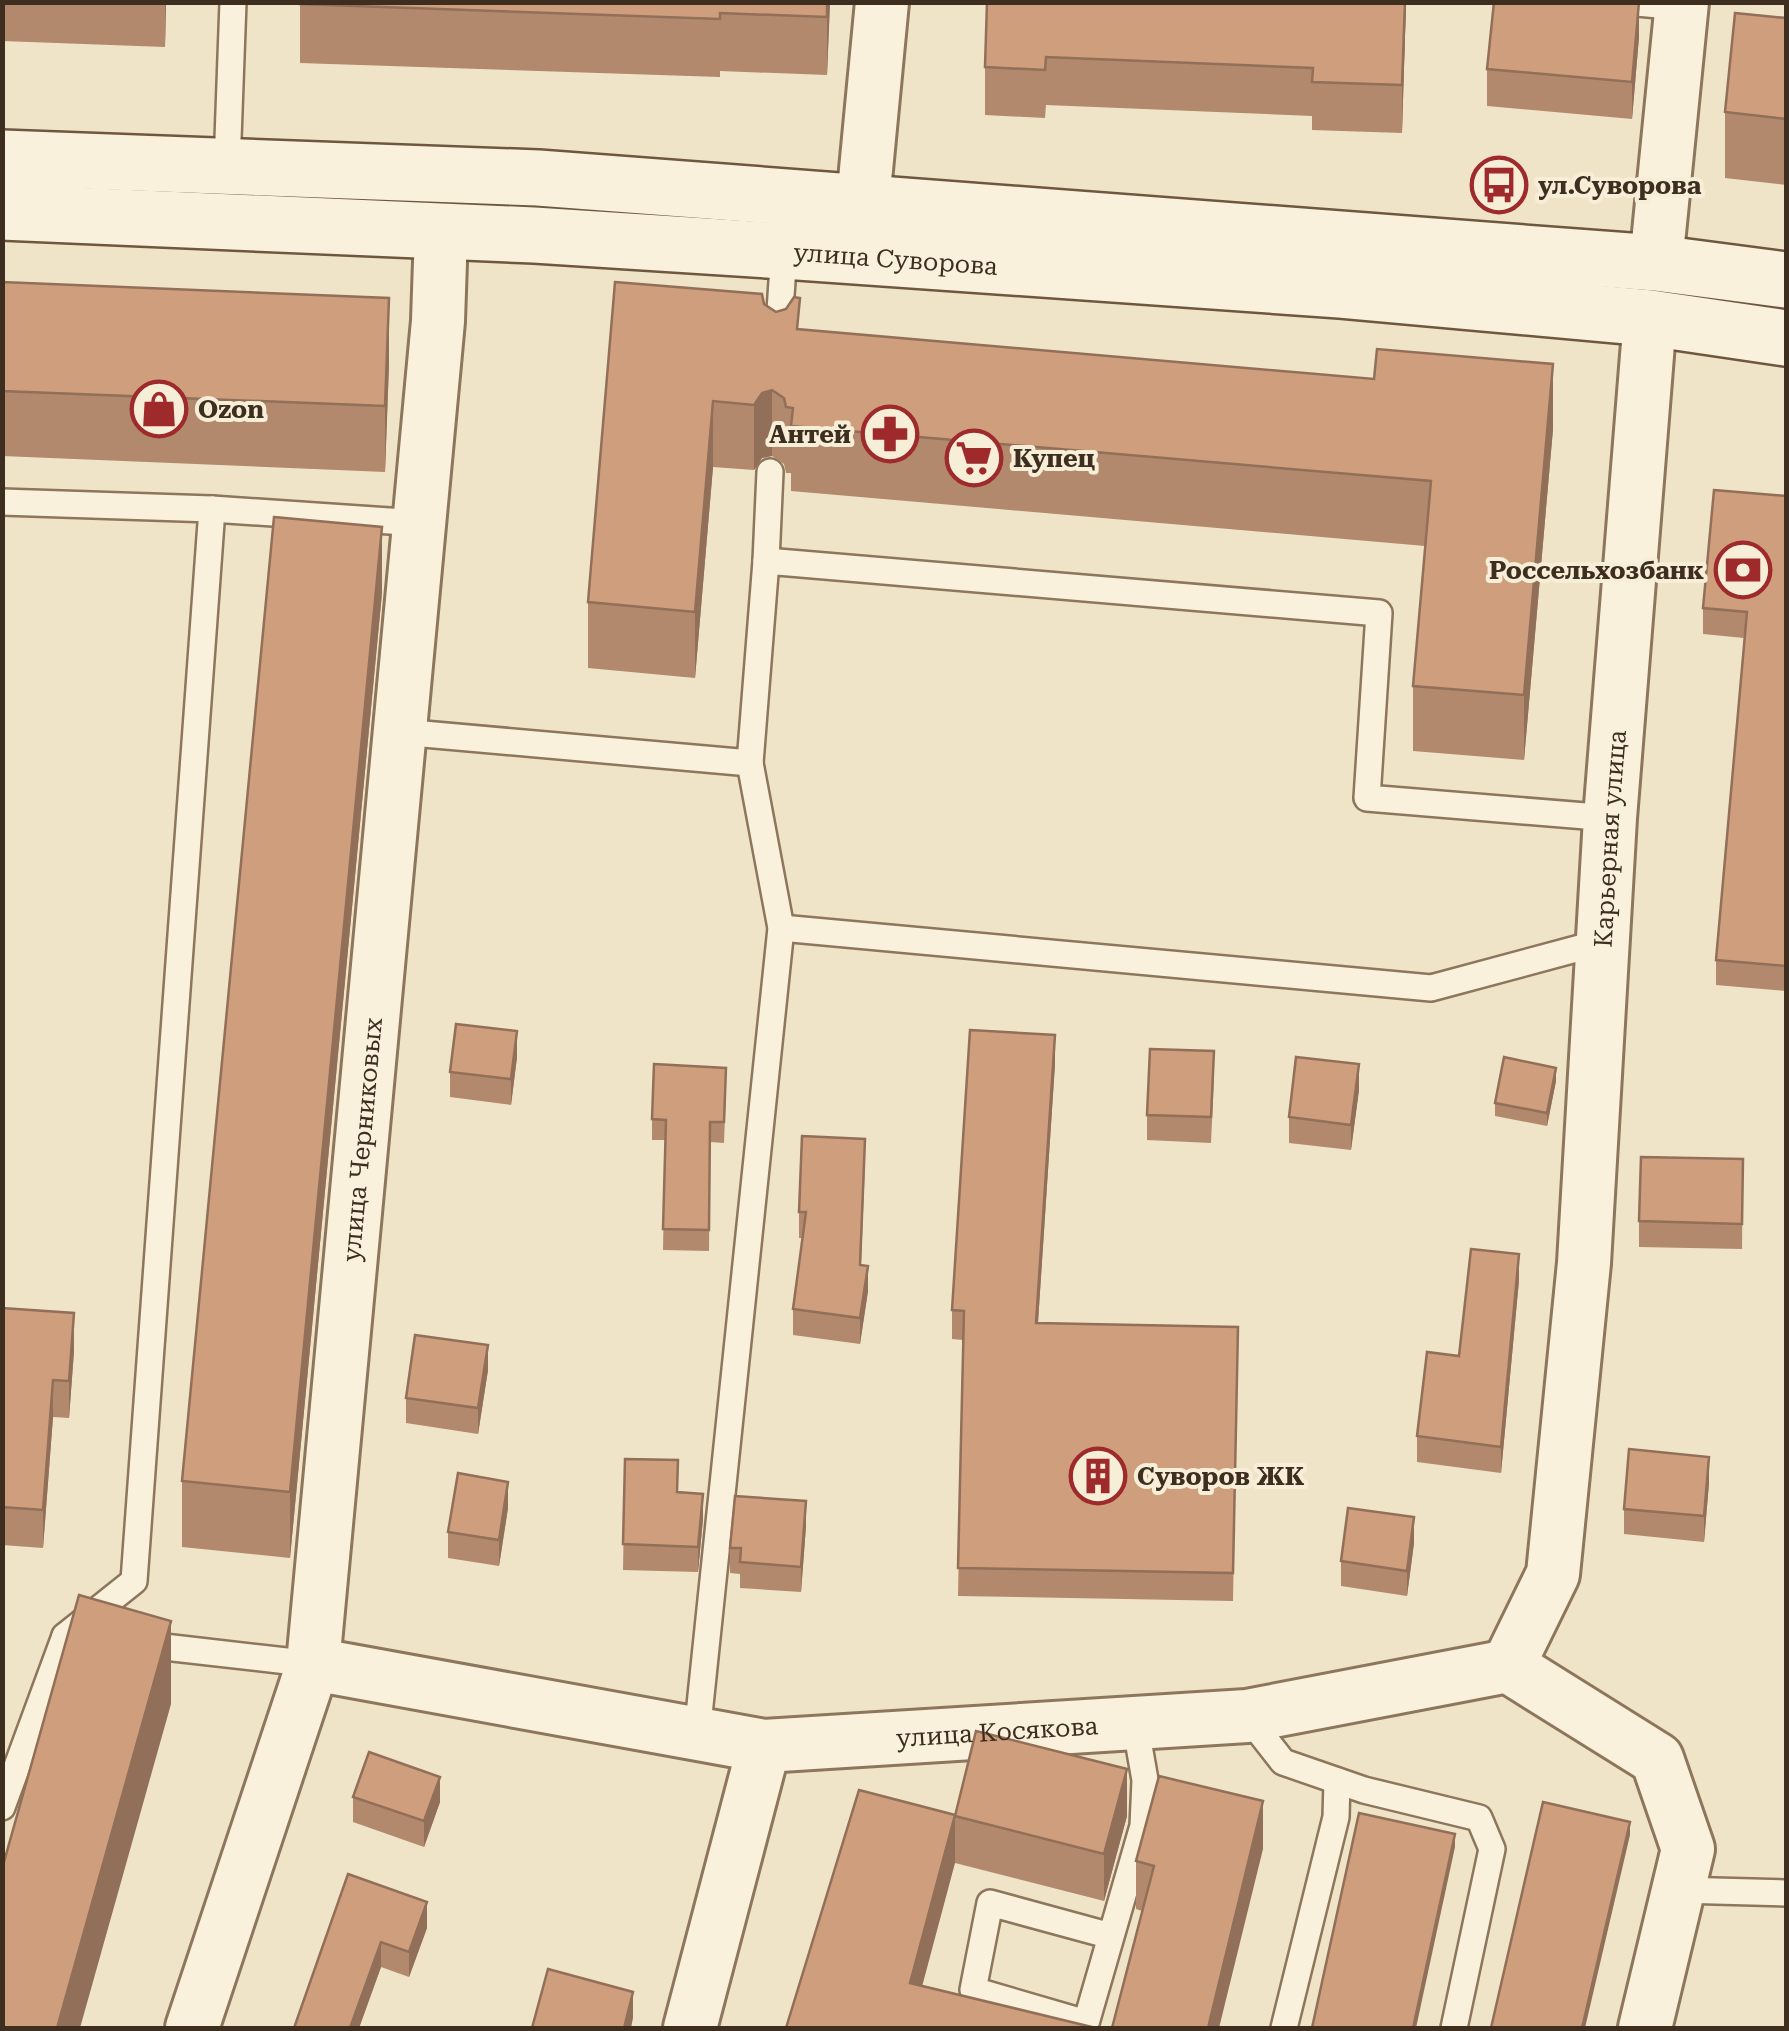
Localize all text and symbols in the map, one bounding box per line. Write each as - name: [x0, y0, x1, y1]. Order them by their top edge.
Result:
- bus stop icon: ул.Суворова: [1469, 155, 1529, 215]
- place label: ул.Суворова: [1538, 171, 1702, 200]
- street label: улица Суворова: [793, 238, 999, 281]
- shop icon: Ozon: [129, 379, 189, 439]
- place label: Ozon: [198, 395, 264, 424]
- pharmacy icon: Антей: [860, 404, 920, 464]
- place label: Антей: [769, 420, 851, 449]
- supermarket icon: Купец: [944, 428, 1004, 488]
- place label: Купец: [1013, 444, 1095, 473]
- bank icon: Россельхозбанк: [1713, 540, 1773, 600]
- place label: Россельхозбанк: [1489, 556, 1704, 585]
- street label: Карьерная улица: [1588, 728, 1632, 948]
- street label: улица Черниковых: [336, 1016, 388, 1263]
- building icon: Суворов ЖК: [1068, 1446, 1128, 1506]
- place label: Суворов ЖК: [1137, 1462, 1305, 1491]
- street label: улица Косякова: [895, 1711, 1099, 1753]

